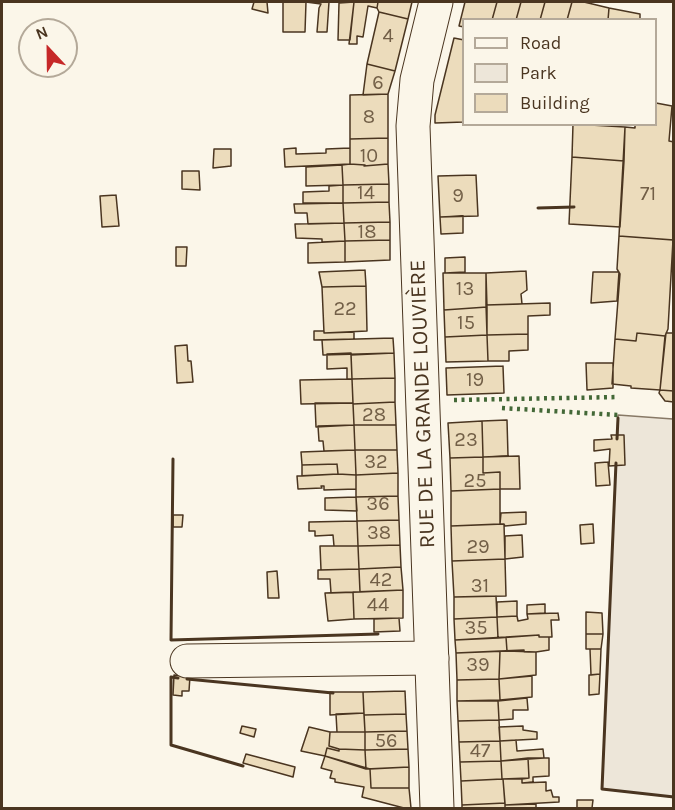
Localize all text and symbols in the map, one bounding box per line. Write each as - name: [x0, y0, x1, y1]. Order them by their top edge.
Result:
- north arrow: [18, 18, 78, 78]
- legend: [462, 18, 657, 126]
- text: N: [33, 22, 51, 44]
- house number: 4: [382, 24, 394, 48]
- text: Road: [520, 32, 561, 54]
- text: Park: [520, 62, 557, 84]
- house number: 6: [372, 71, 384, 95]
- text: Building: [520, 92, 590, 114]
- house number: 8: [363, 105, 375, 129]
- house number: 10: [360, 144, 378, 168]
- house number: 14: [357, 181, 375, 205]
- house number: 71: [640, 182, 656, 206]
- house number: 9: [452, 184, 464, 208]
- house number: 18: [358, 220, 376, 244]
- street label: RUE DE LA GRANDE LOUVIÈRE: [405, 259, 441, 549]
- house number: 13: [456, 277, 474, 301]
- house number: 22: [333, 297, 357, 321]
- house number: 15: [457, 311, 475, 335]
- house number: 19: [466, 368, 484, 392]
- house number: 28: [362, 403, 386, 427]
- house number: 23: [454, 428, 478, 452]
- house number: 32: [364, 450, 388, 474]
- house number: 25: [464, 469, 486, 493]
- house number: 36: [366, 492, 390, 516]
- house number: 38: [367, 521, 391, 545]
- house number: 29: [466, 535, 490, 559]
- house number: 42: [370, 568, 392, 592]
- house number: 31: [471, 574, 489, 598]
- house number: 44: [367, 593, 389, 617]
- house number: 35: [464, 616, 488, 640]
- house number: 39: [466, 653, 490, 677]
- house number: 56: [375, 729, 397, 753]
- house number: 47: [470, 739, 490, 763]

